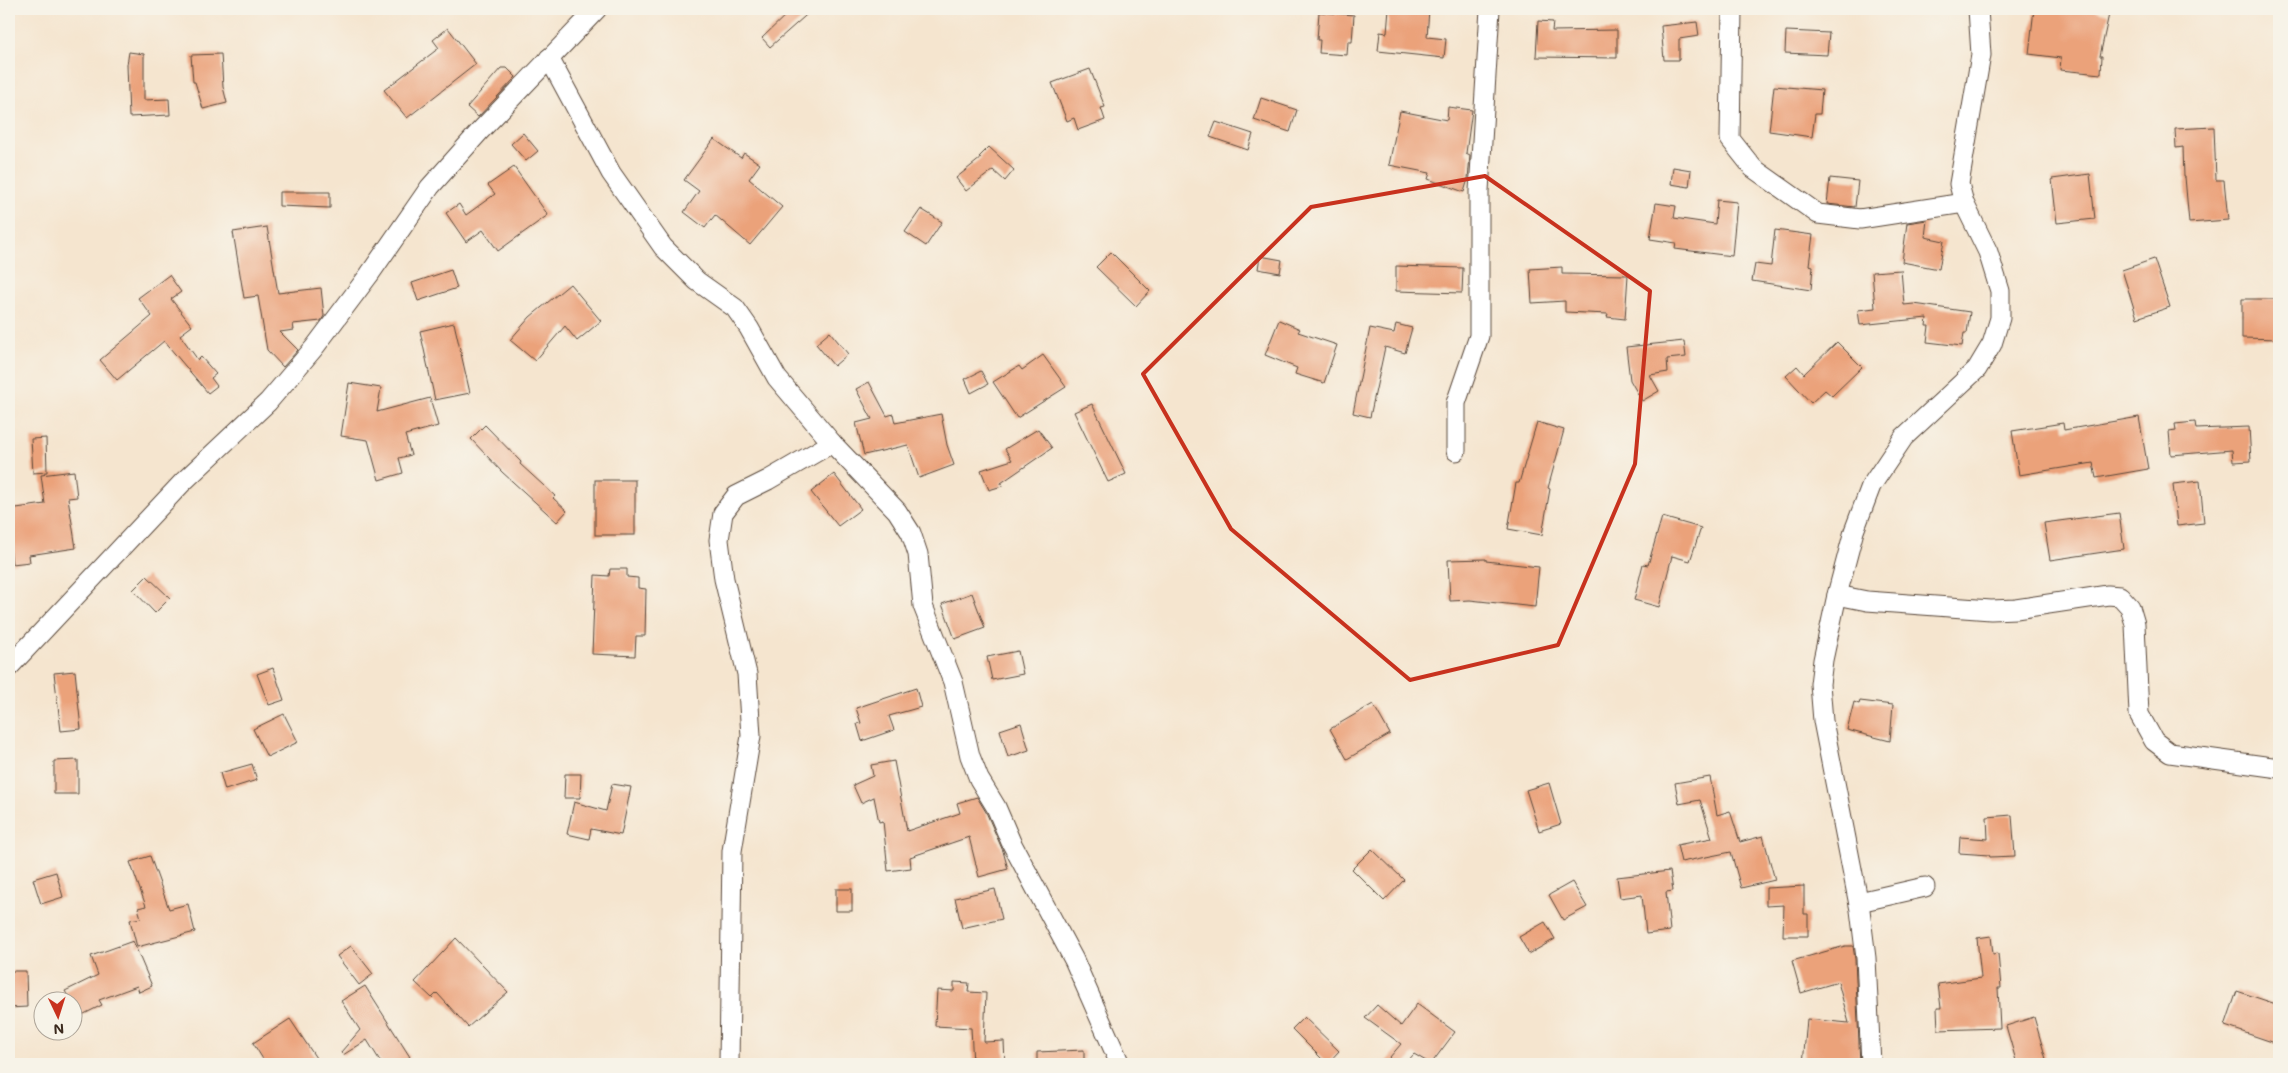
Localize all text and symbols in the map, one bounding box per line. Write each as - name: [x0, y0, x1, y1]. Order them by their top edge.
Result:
- north arrow: [32, 990, 82, 1040]
- text: N: [53, 1020, 65, 1039]

